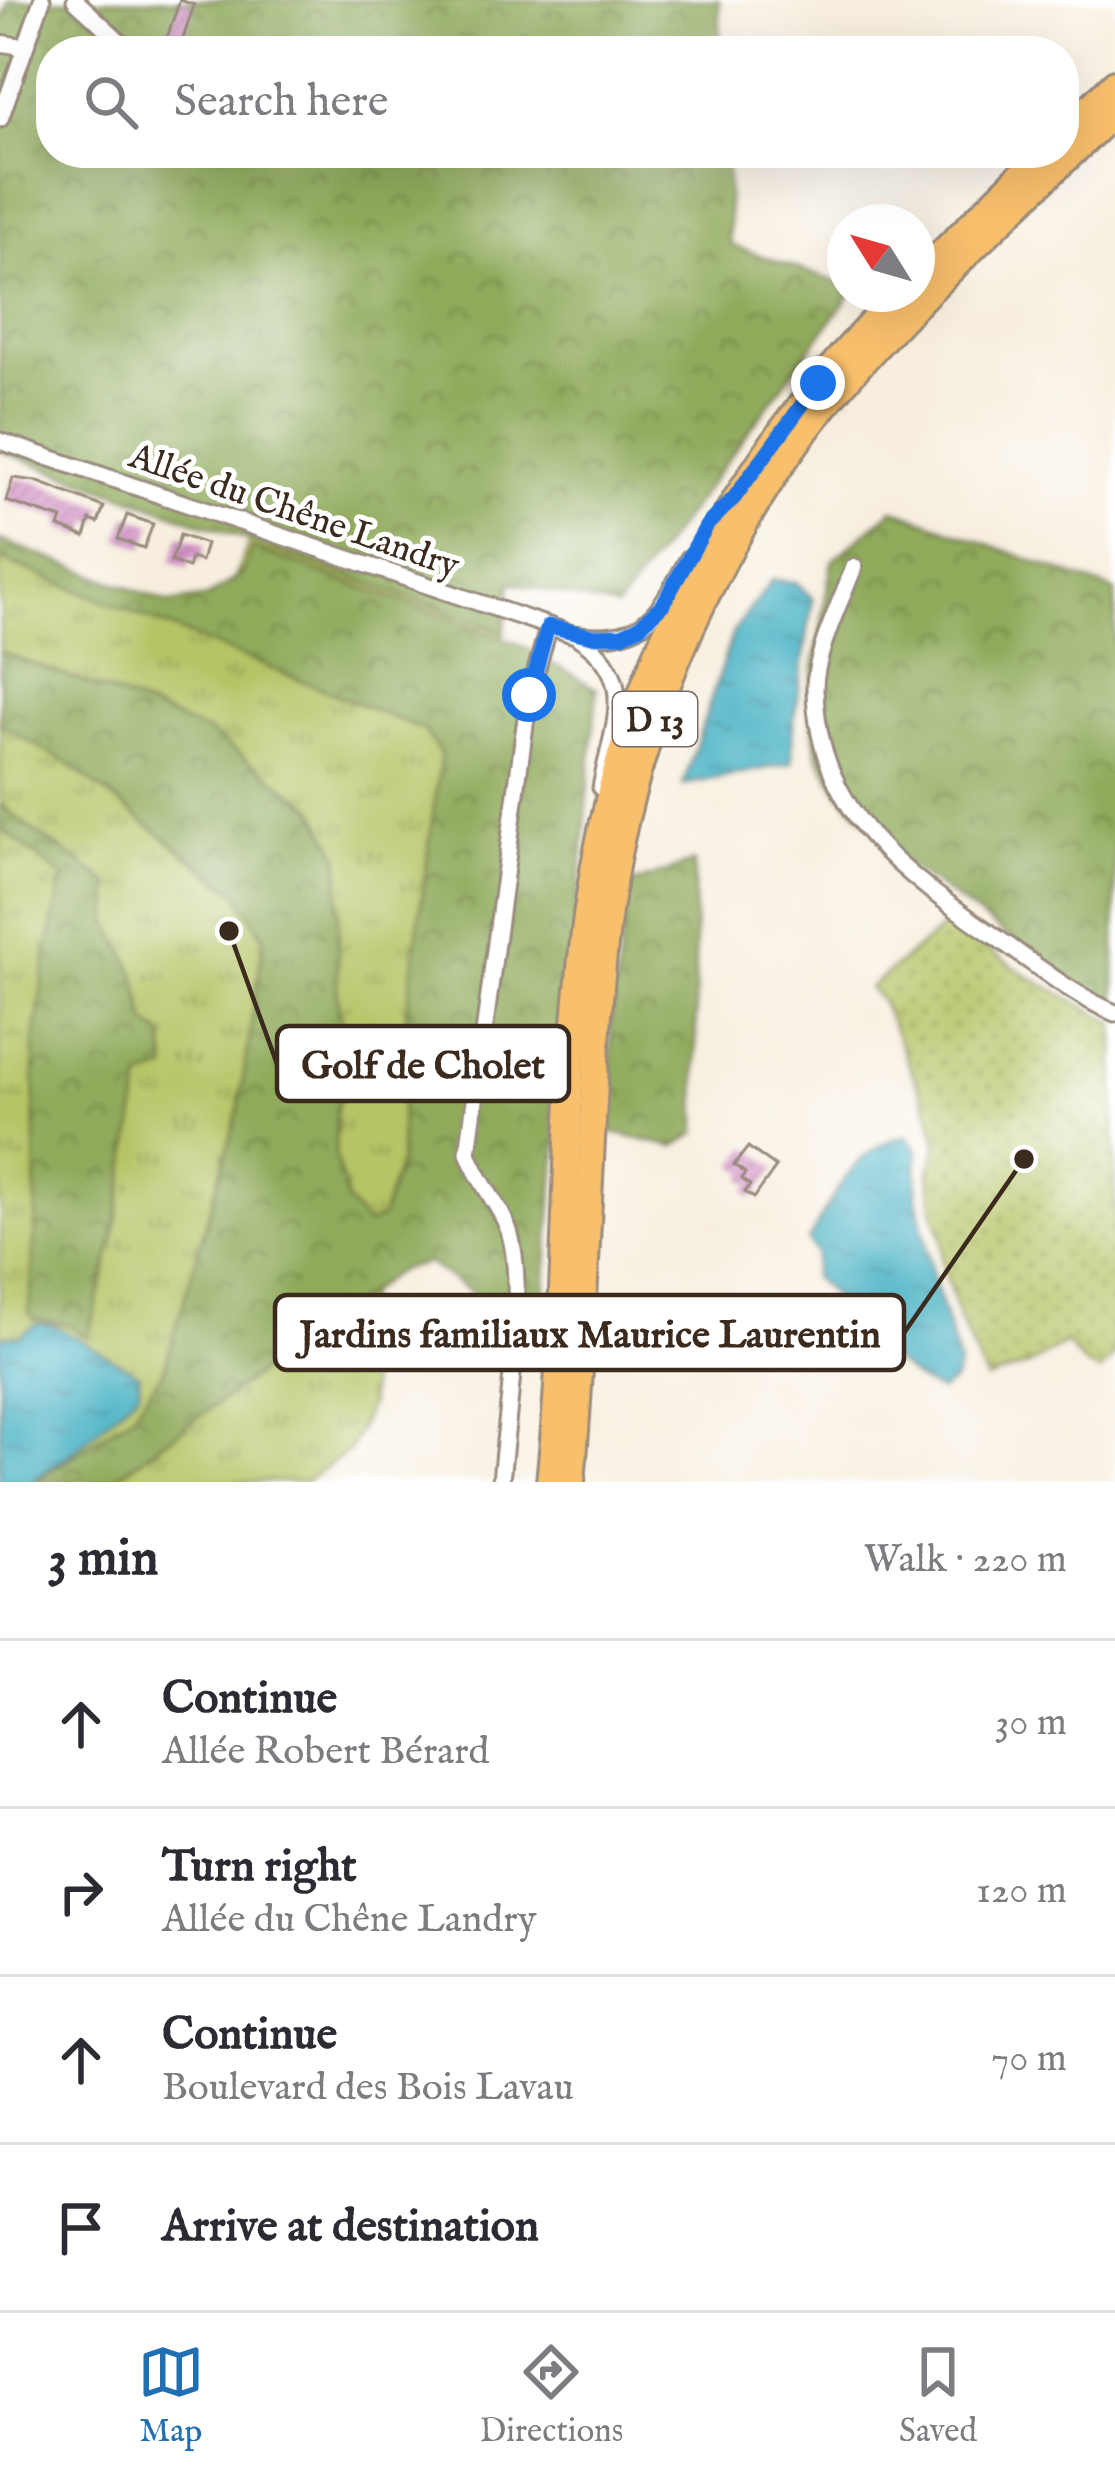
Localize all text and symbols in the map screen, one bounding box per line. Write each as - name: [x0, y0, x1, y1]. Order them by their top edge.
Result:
- search box: [36, 36, 1079, 168]
- icon: search: [78, 69, 144, 135]
- text: Search here: [174, 74, 388, 131]
- north arrow: [827, 204, 935, 312]
- route end: [791, 356, 845, 410]
- street label: Allée du Chêne Landry: [122, 433, 465, 590]
- route start: [502, 668, 556, 722]
- road number: D 13: [613, 692, 697, 746]
- callout: Golf de Cholet: [277, 1026, 569, 1101]
- text: Golf de Cholet: [301, 1043, 545, 1092]
- callout: Jardins familiaux Maurice Laurentin: [275, 1295, 904, 1370]
- text: Jardins familiaux Maurice Laurentin: [294, 1312, 881, 1361]
- text: 3 min: [48, 1528, 158, 1593]
- text: Walk · 220 m: [864, 1536, 1067, 1585]
- text: Continue: [162, 1671, 337, 1728]
- icon: ahead: [48, 1691, 114, 1757]
- text: 30 m: [995, 1699, 1067, 1748]
- text: Allée Robert Bérard: [162, 1728, 489, 1777]
- text: Turn right: [162, 1839, 357, 1896]
- icon: right: [48, 1859, 114, 1925]
- text: 120 m: [976, 1867, 1067, 1916]
- text: Allée du Chêne Landry: [162, 1896, 537, 1945]
- text: Continue: [162, 2007, 337, 2064]
- icon: ahead: [48, 2027, 114, 2093]
- text: 70 m: [991, 2035, 1067, 2084]
- text: Boulevard des Bois Lavau: [162, 2064, 574, 2113]
- icon: arrive: [48, 2195, 114, 2261]
- text: Arrive at destination: [162, 2199, 539, 2256]
- tab: Map: [138, 2339, 204, 2453]
- tab: Directions: [480, 2339, 623, 2453]
- tab: Saved: [899, 2339, 977, 2453]

